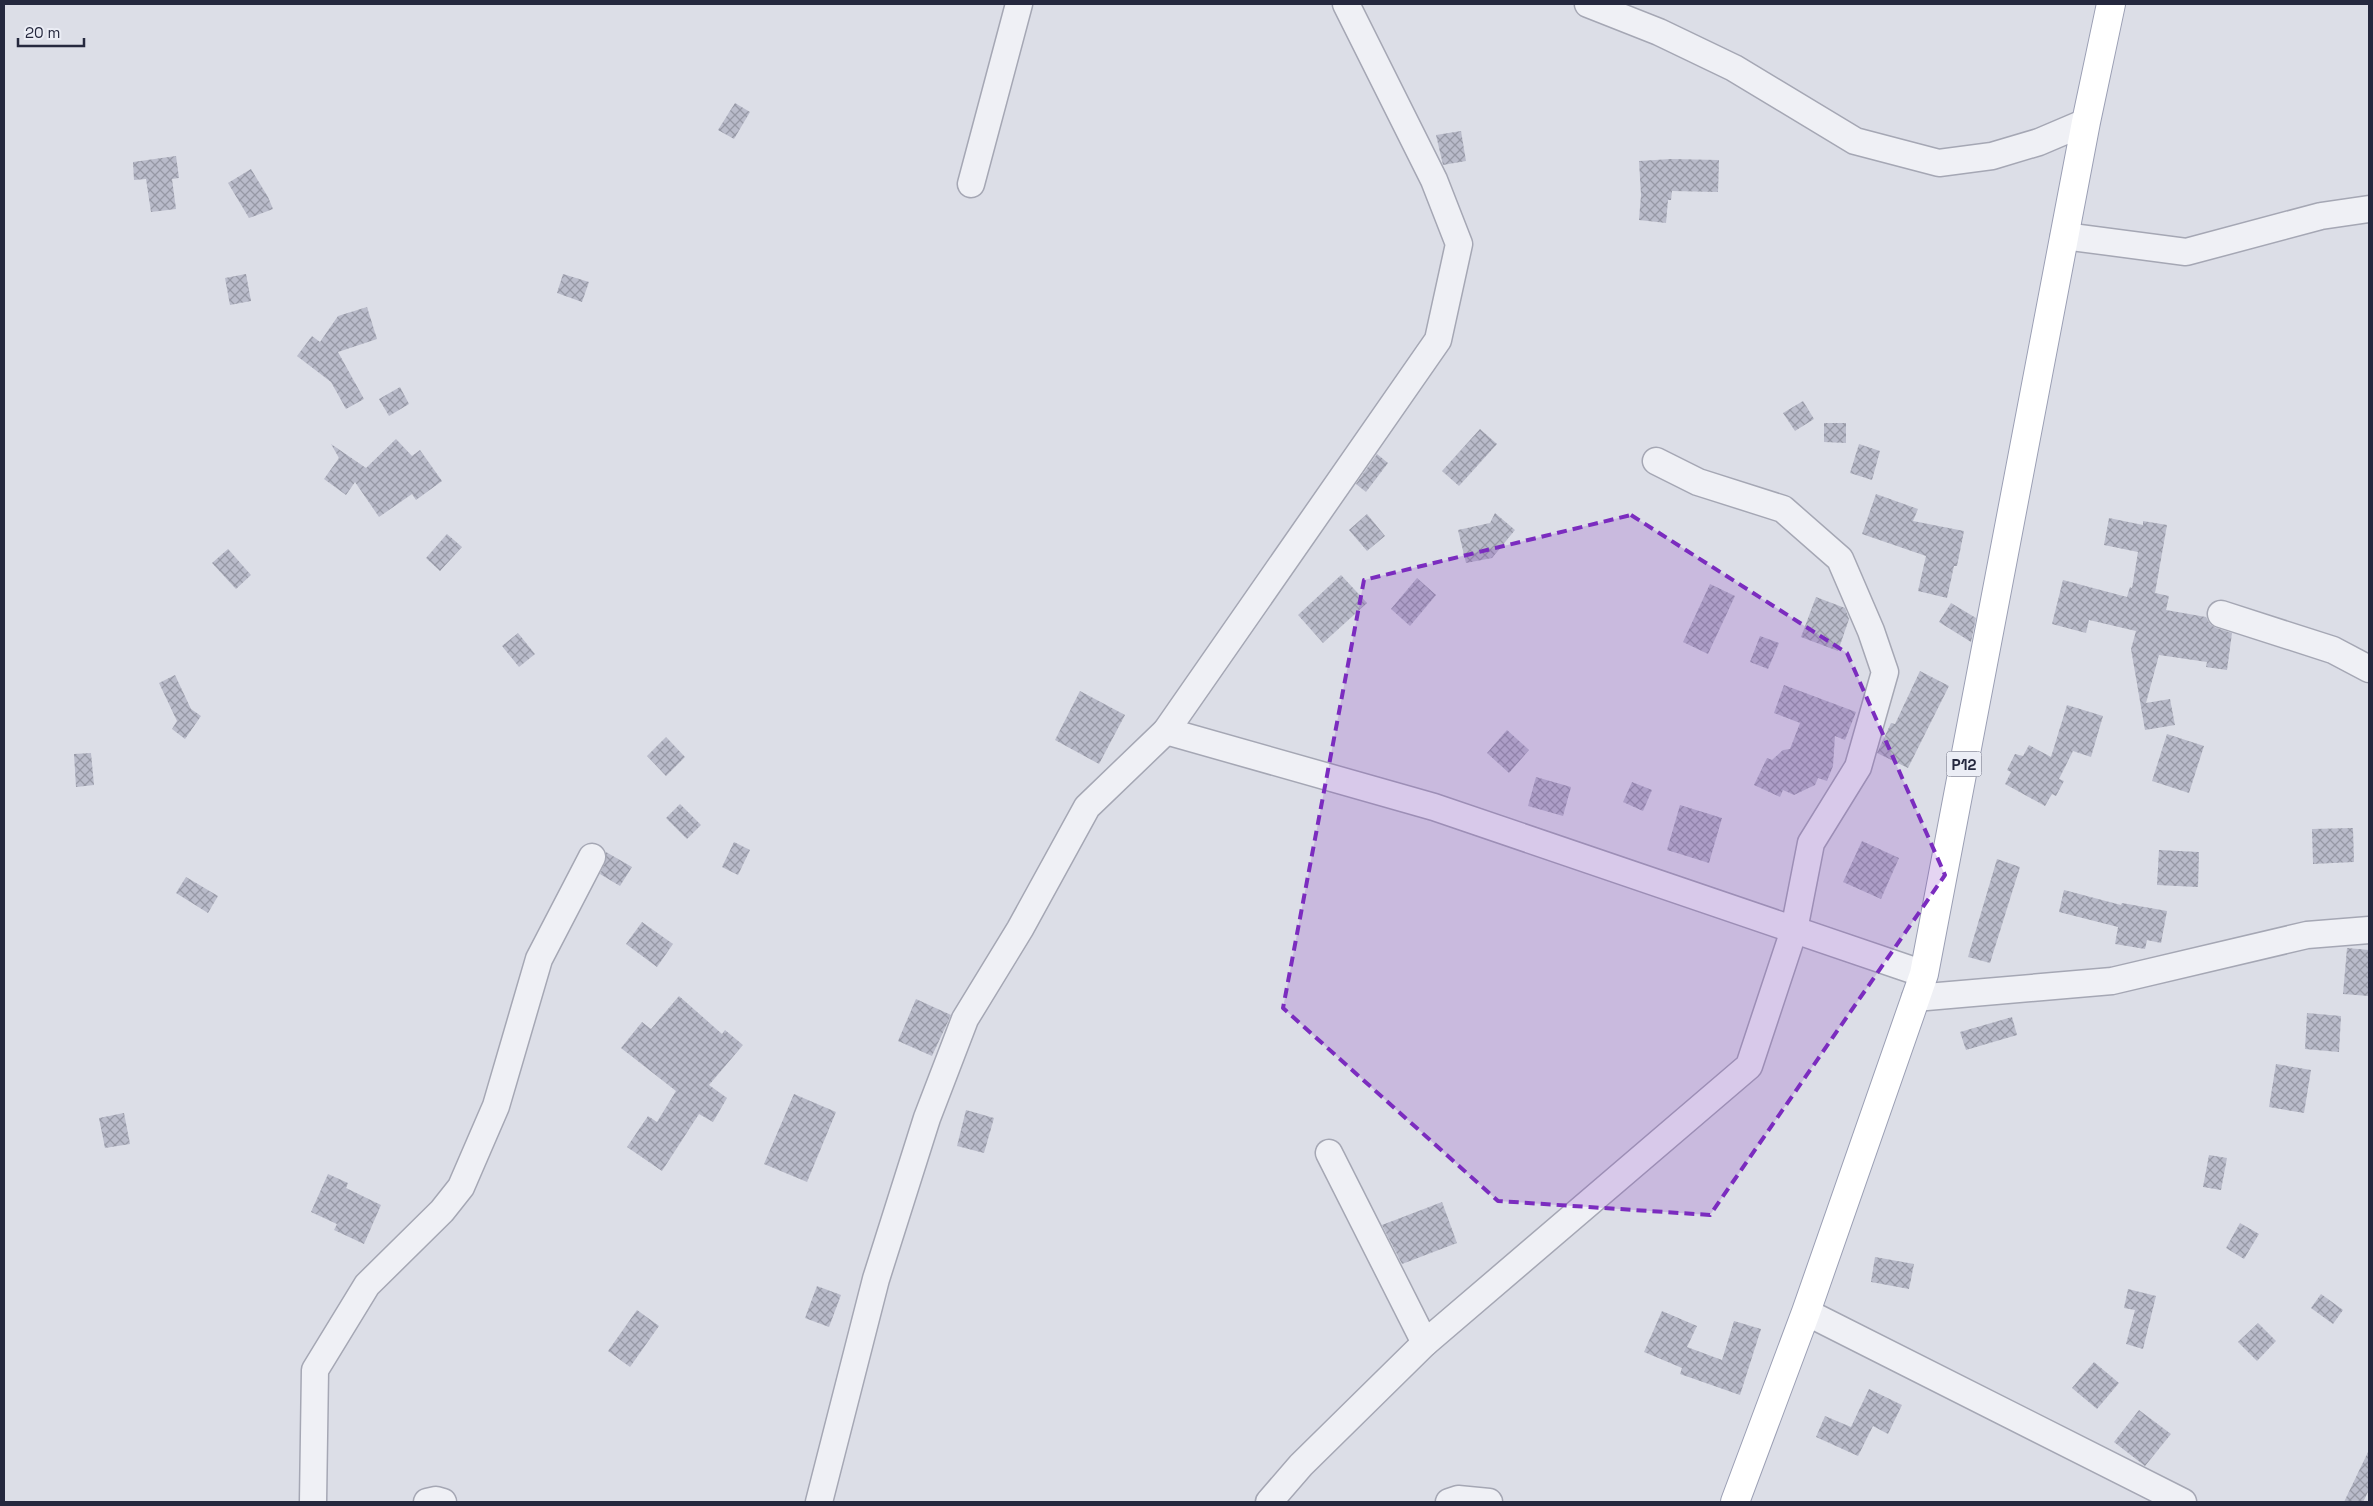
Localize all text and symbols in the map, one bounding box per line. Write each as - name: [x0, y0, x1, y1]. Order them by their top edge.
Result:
- scale bar: [18, 15, 84, 47]
- text: 20 m: [25, 23, 60, 42]
- road number: P12: [1946, 752, 1982, 776]

